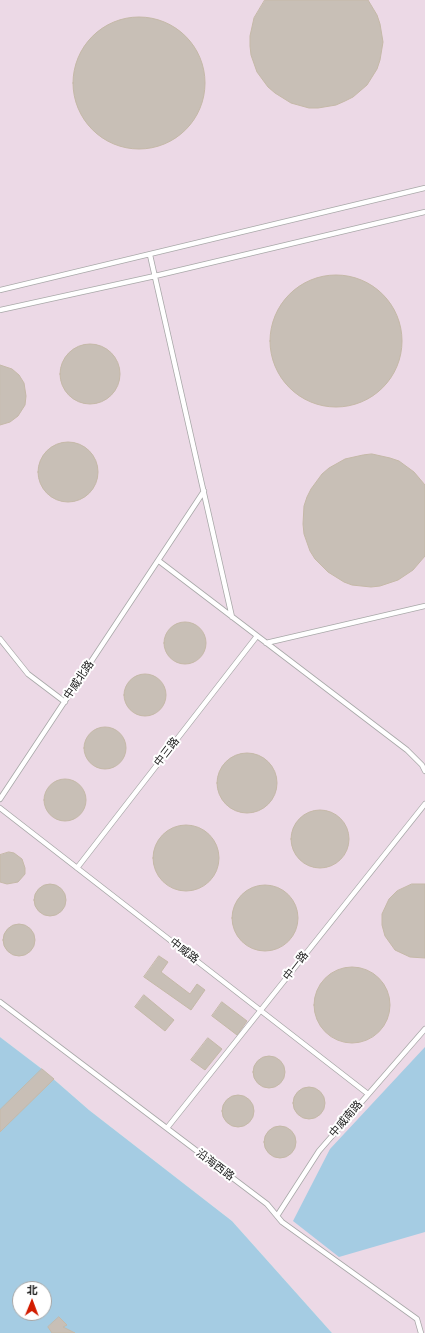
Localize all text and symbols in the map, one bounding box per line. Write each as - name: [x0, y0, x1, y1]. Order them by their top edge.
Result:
- street label: 中威北路: [61, 658, 97, 702]
- street label: 中三路: [152, 735, 182, 769]
- street label: 中威路: [167, 936, 201, 966]
- street label: 中一路: [281, 949, 311, 983]
- street label: 中威南路: [327, 1098, 365, 1140]
- street label: 沿海西路: [193, 1146, 237, 1184]
- north arrow: [12, 1281, 52, 1321]
- text: 北: [27, 1282, 38, 1297]

